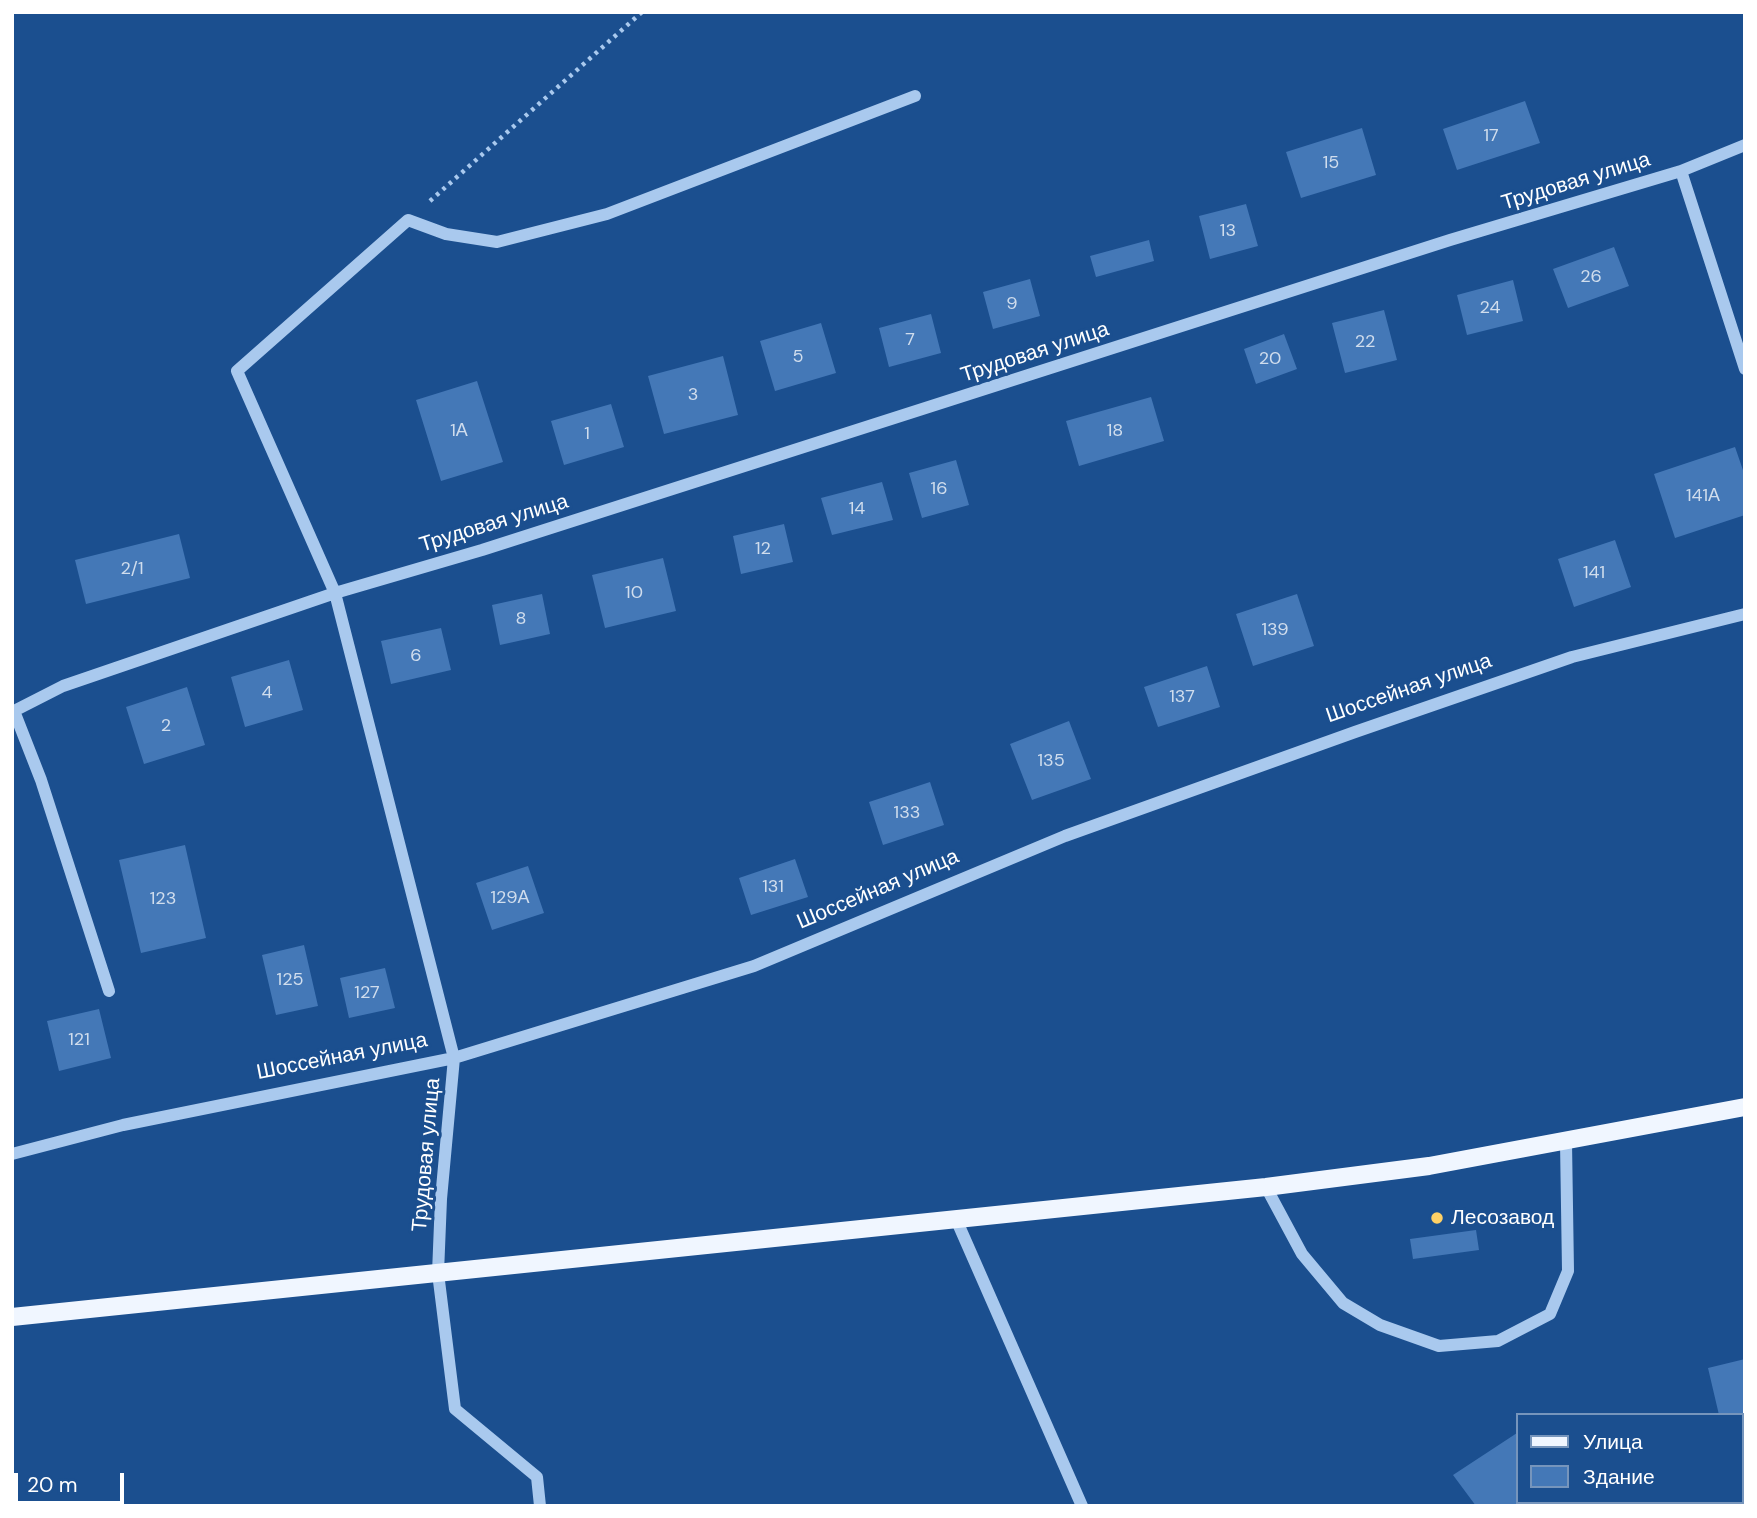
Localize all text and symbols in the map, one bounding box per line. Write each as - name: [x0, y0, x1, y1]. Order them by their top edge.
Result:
- house number: 17: [1483, 125, 1499, 147]
- street label: Трудовая улица: [1499, 147, 1653, 217]
- house number: 15: [1323, 152, 1339, 174]
- house number: 13: [1220, 220, 1236, 242]
- house number: 26: [1580, 266, 1602, 288]
- house number: 9: [1006, 293, 1018, 315]
- house number: 24: [1480, 297, 1500, 319]
- street label: Трудовая улица: [958, 317, 1112, 389]
- house number: 7: [905, 329, 915, 351]
- house number: 22: [1355, 331, 1375, 353]
- house number: 5: [793, 346, 803, 368]
- house number: 20: [1259, 348, 1281, 370]
- house number: 3: [688, 384, 698, 406]
- house number: 1А: [450, 420, 468, 442]
- house number: 18: [1107, 420, 1123, 442]
- house number: 1: [584, 423, 590, 445]
- house number: 16: [931, 478, 947, 500]
- house number: 141А: [1686, 485, 1720, 507]
- street label: Трудовая улица: [417, 489, 571, 559]
- house number: 14: [849, 498, 865, 520]
- house number: 12: [755, 538, 771, 560]
- house number: 2/1: [120, 558, 144, 580]
- house number: 141: [1583, 562, 1605, 584]
- house number: 10: [625, 582, 643, 604]
- house number: 8: [516, 608, 526, 630]
- house number: 139: [1261, 619, 1289, 641]
- house number: 6: [410, 645, 422, 667]
- street label: Шоссейная улица: [1323, 649, 1495, 729]
- house number: 4: [262, 682, 272, 704]
- house number: 137: [1169, 686, 1195, 708]
- house number: 2: [161, 715, 171, 737]
- house number: 135: [1037, 750, 1065, 772]
- house number: 133: [894, 802, 920, 824]
- street label: Шоссейная улица: [793, 845, 963, 935]
- house number: 131: [762, 876, 784, 898]
- house number: 129А: [490, 887, 530, 909]
- house number: 123: [150, 888, 176, 910]
- house number: 125: [277, 969, 303, 991]
- house number: 127: [354, 982, 380, 1004]
- street label: Шоссейная улица: [255, 1028, 429, 1086]
- house number: 121: [68, 1029, 90, 1051]
- street label: Трудовая улица: [408, 1077, 446, 1233]
- place label: Лесозавод: [1451, 1205, 1554, 1231]
- marker: Лесозавод: [1429, 1210, 1445, 1226]
- legend: [1516, 1413, 1743, 1504]
- text: Улица: [1583, 1428, 1643, 1456]
- scale bar: [18, 1458, 128, 1502]
- text: Здание: [1583, 1463, 1655, 1491]
- text: 20 m: [27, 1471, 78, 1499]

